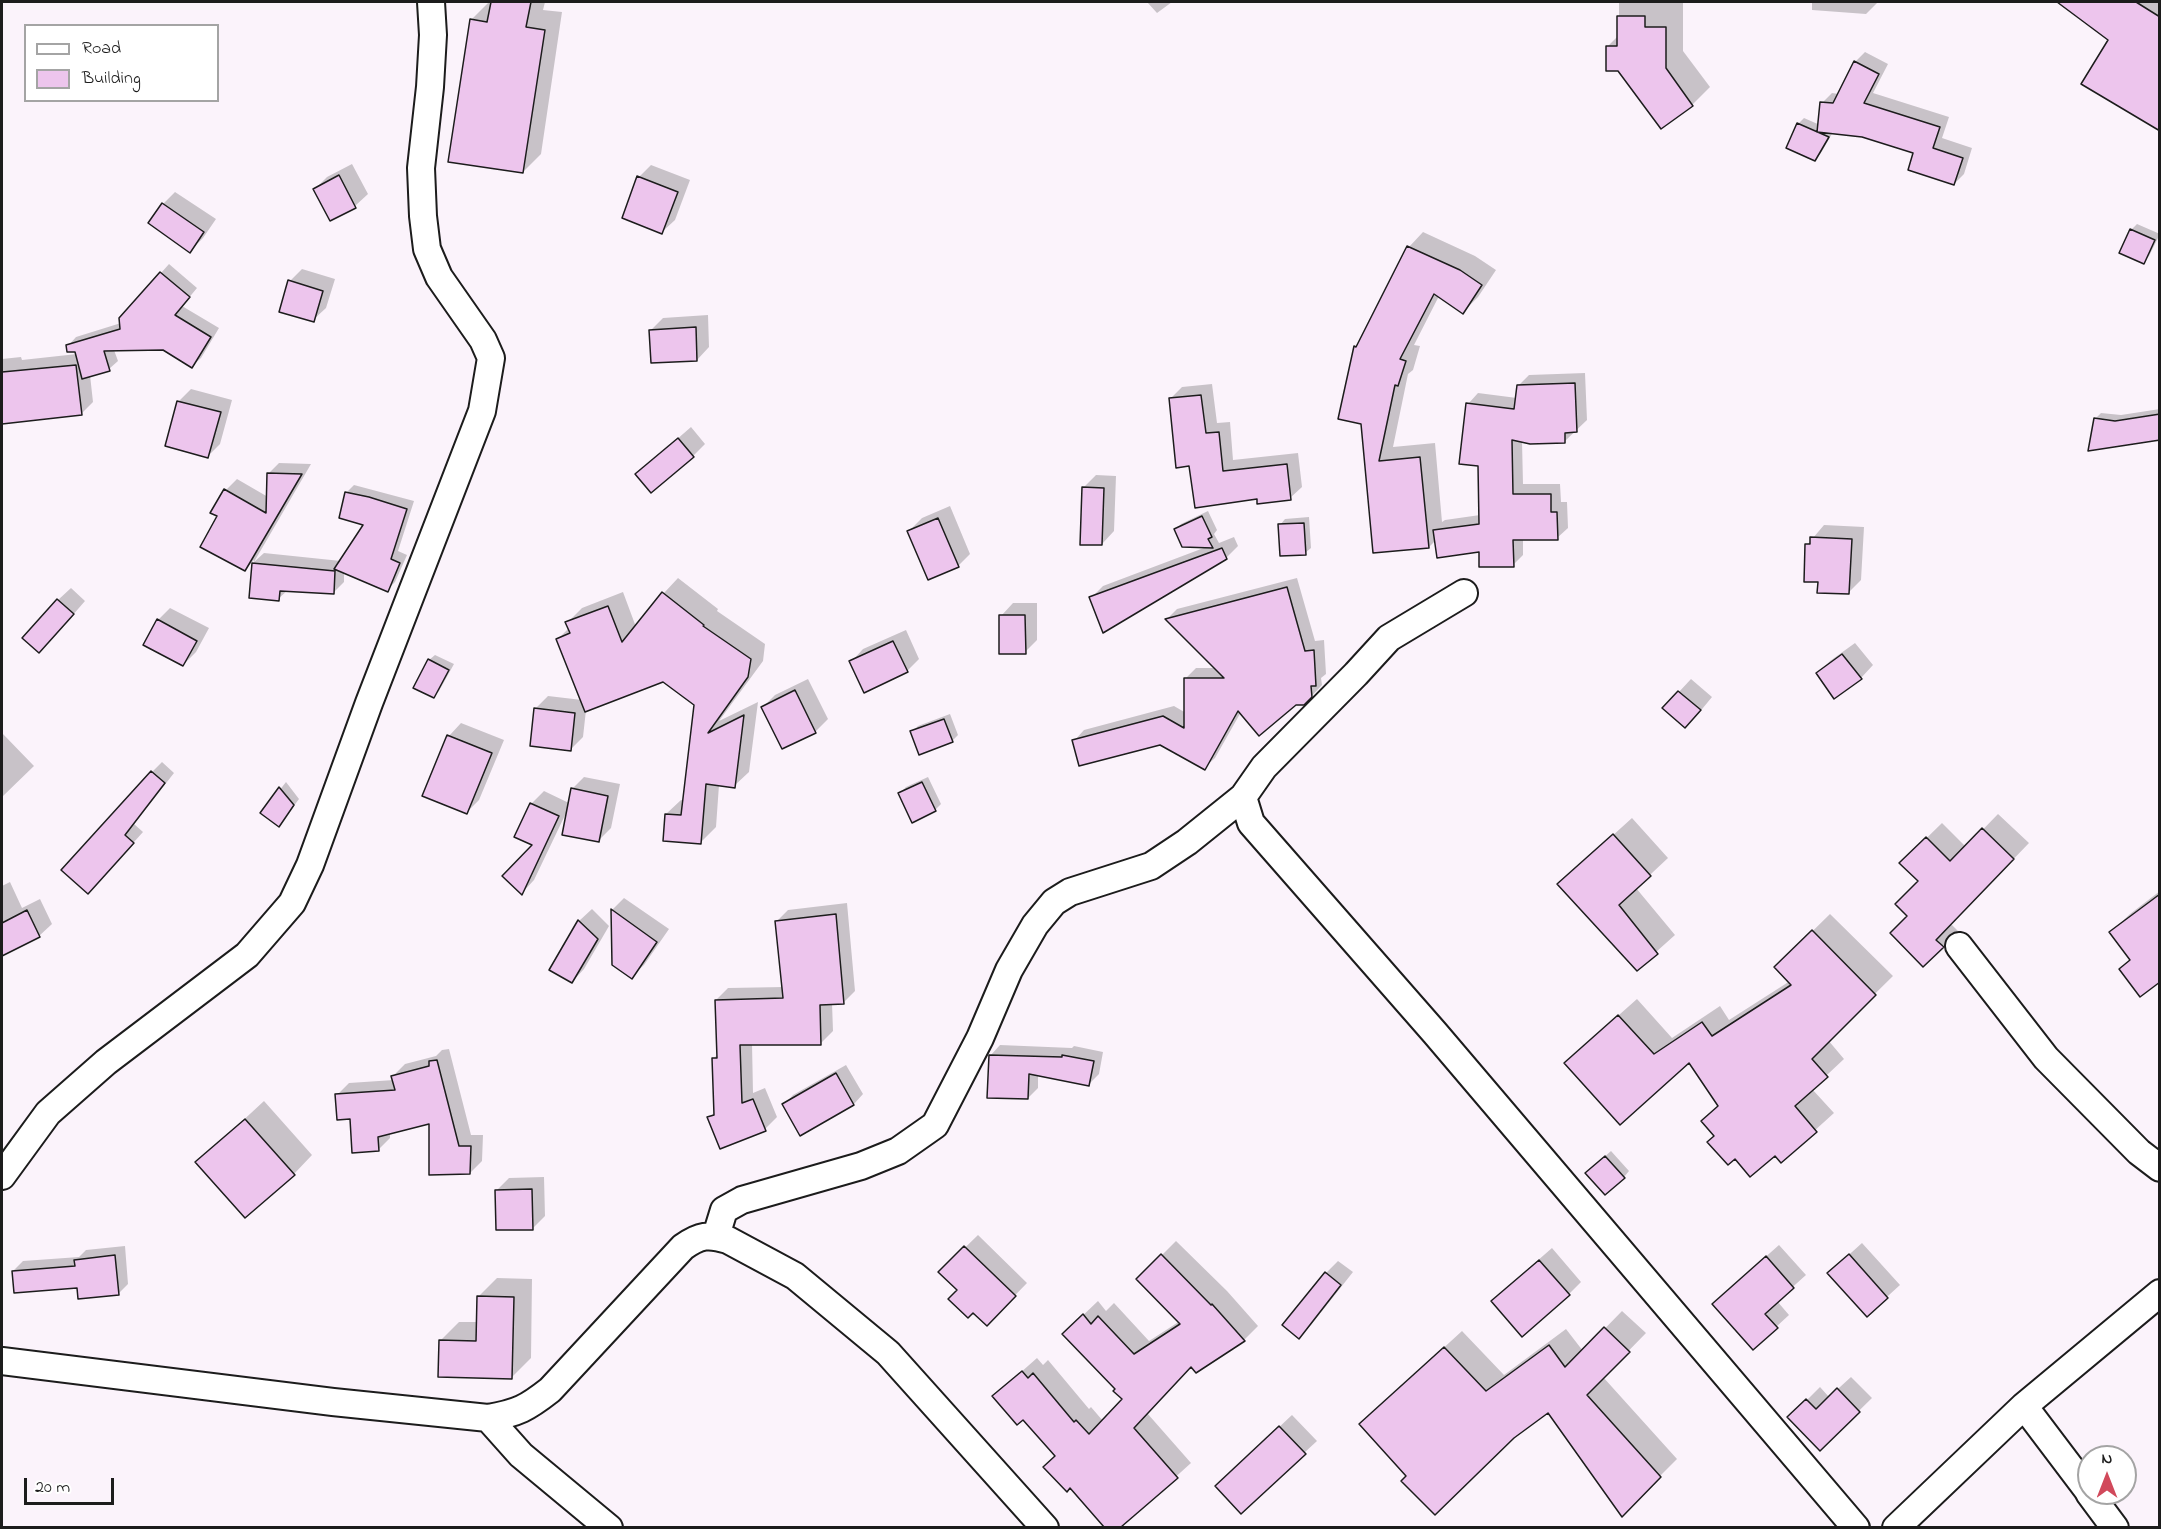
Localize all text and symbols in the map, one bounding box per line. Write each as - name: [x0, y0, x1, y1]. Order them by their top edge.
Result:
- legend: [24, 24, 219, 102]
- text: Road: [82, 36, 121, 62]
- text: Building: [82, 66, 141, 92]
- north arrow: [2077, 1445, 2137, 1505]
- text: N: [2102, 1447, 2112, 1471]
- scale bar: [27, 1466, 117, 1504]
- text: 20 m: [35, 1475, 70, 1501]

